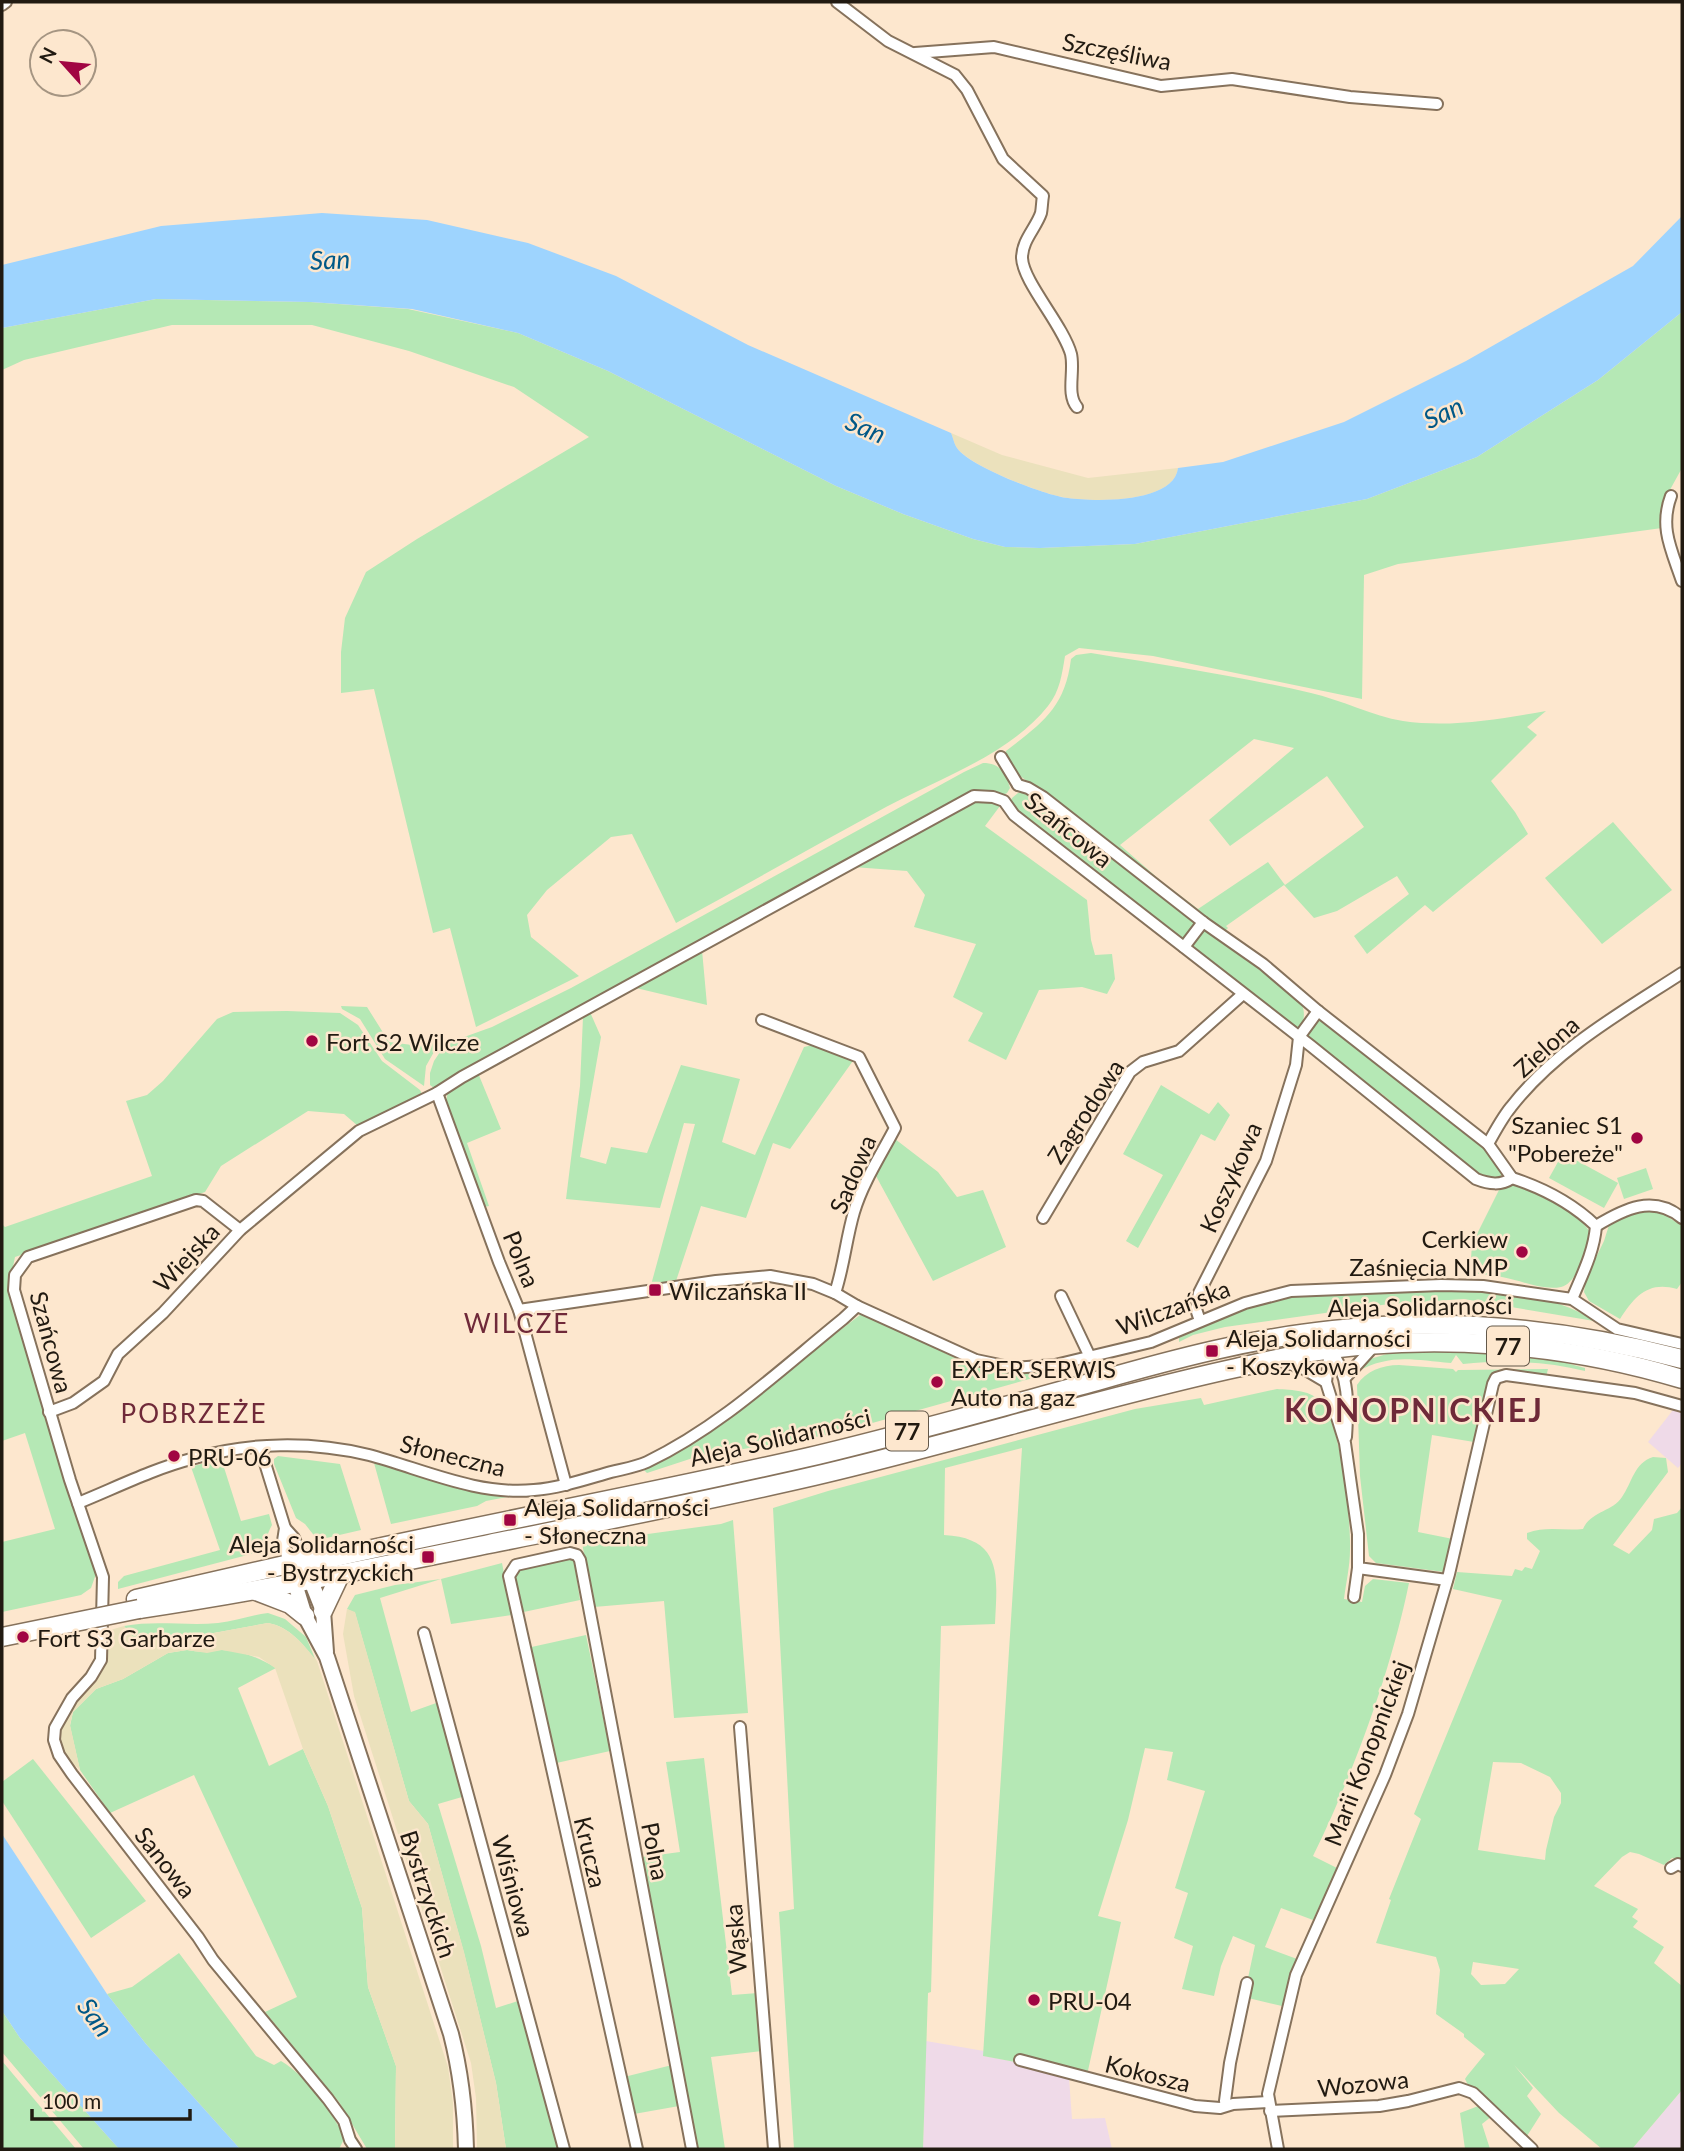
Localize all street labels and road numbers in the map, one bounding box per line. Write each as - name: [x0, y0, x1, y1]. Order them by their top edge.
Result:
- street label: Szczęśliwa: [1060, 26, 1174, 76]
- street label: Szańcowa: [1019, 785, 1119, 873]
- street label: Zielona: [1508, 1009, 1584, 1083]
- street label: Zagrodowa: [1041, 1054, 1129, 1168]
- street label: Koszykowa: [1193, 1117, 1267, 1237]
- street label: Sadowa: [823, 1130, 881, 1218]
- street label: Wiejska: [147, 1217, 225, 1297]
- street label: Polna: [498, 1227, 546, 1291]
- street label: WiIczańska: [1112, 1273, 1234, 1341]
- street label: Szańcowa: [25, 1288, 79, 1396]
- street label: Aleja Solidarności: [1327, 1290, 1513, 1322]
- road number: 77: [1487, 1326, 1529, 1366]
- street label: Aleja Solidarności: [687, 1402, 873, 1472]
- road number: 77: [886, 1412, 928, 1450]
- street label: Słoneczna: [397, 1428, 509, 1482]
- street label: Marii Konopnickiej: [1317, 1656, 1415, 1850]
- street label: Krucza: [569, 1814, 613, 1890]
- street label: Polna: [636, 1820, 676, 1882]
- street label: Sanowa: [129, 1821, 203, 1903]
- street label: Bystrzyckich: [395, 1827, 463, 1961]
- street label: Wiśniowa: [487, 1832, 541, 1940]
- street label: Wąska: [718, 1903, 752, 1975]
- street label: Kokosza: [1102, 2048, 1194, 2098]
- street label: Wozowa: [1316, 2064, 1410, 2102]

